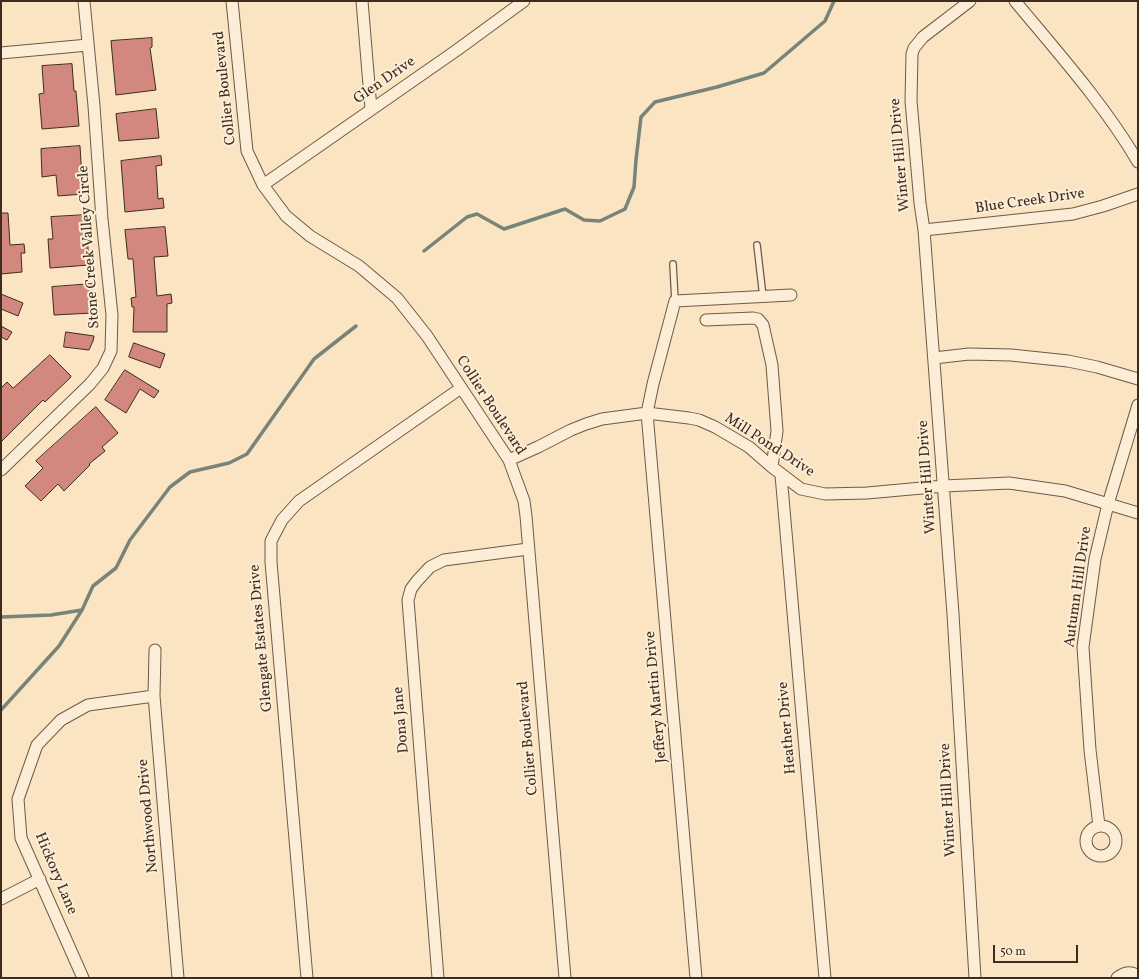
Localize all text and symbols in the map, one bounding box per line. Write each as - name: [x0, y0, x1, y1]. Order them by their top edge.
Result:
- street label: Collier Boulevard: [211, 30, 241, 146]
- street label: Glen Drive: [351, 53, 419, 109]
- street label: Winter Hill Drive: [887, 97, 915, 213]
- street label: Stone Creek Valley Circle: [75, 165, 105, 329]
- street label: Blue Creek Drive: [974, 185, 1086, 219]
- street label: Collier Boulevard: [451, 353, 529, 459]
- street label: Mill Pond Drive: [721, 410, 817, 482]
- street label: Winter Hill Drive: [915, 420, 941, 534]
- street label: Autumn Hill Drive: [1062, 525, 1096, 649]
- street label: Glengate Estates Drive: [247, 564, 277, 712]
- street label: Jeffery Martin Drive: [642, 630, 672, 764]
- street label: Collier Boulevard: [515, 680, 543, 796]
- street label: Heather Drive: [775, 681, 801, 775]
- street label: Dona Jane: [390, 686, 414, 754]
- street label: Winter Hill Drive: [937, 743, 961, 857]
- street label: Northwood Drive: [135, 758, 163, 874]
- street label: Hickory Lane: [30, 830, 80, 918]
- scale bar: [995, 937, 1080, 963]
- text: 50 m: [1000, 944, 1026, 960]

